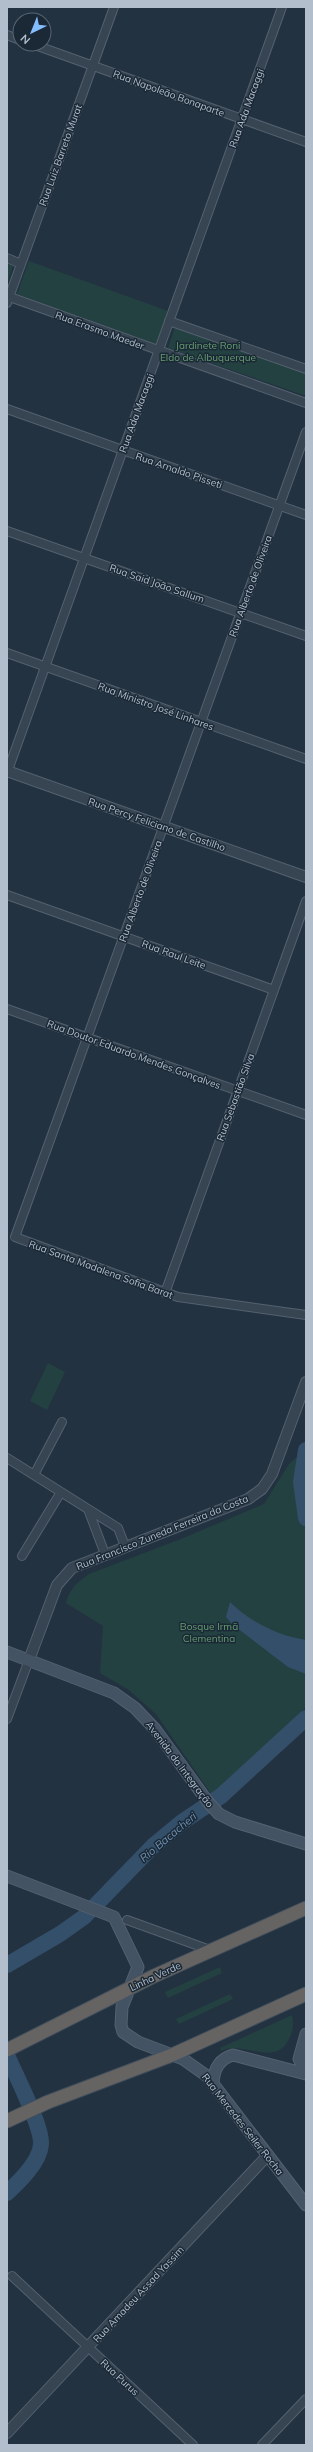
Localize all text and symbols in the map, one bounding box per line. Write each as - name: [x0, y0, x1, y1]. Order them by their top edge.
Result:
- north arrow: [12, 12, 52, 52]
- text: N: [17, 31, 33, 47]
- street label: Rua Napoleão Bonaparte: [111, 67, 226, 120]
- street label: Rua Ada Macaggi: [226, 67, 267, 149]
- street label: Rua Luiz Barreto Murat: [36, 102, 85, 208]
- street label: Rua Erasmo Maeder: [53, 308, 147, 353]
- park label: Jardinete Roni Eldo de Albuquerque: [160, 339, 256, 364]
- street label: Rua Ada Macaggi: [116, 372, 157, 454]
- street label: Rua Arnaldo Pisseti: [134, 450, 224, 491]
- street label: Rua Alberto de Oliveira: [226, 534, 275, 639]
- street label: Rua Said João Sallum: [108, 561, 206, 606]
- street label: Rua Ministro José Linhares: [96, 679, 216, 734]
- street label: Rua Percy Feliciano de Castilho: [87, 795, 227, 854]
- street label: Rua Alberto de Oliveira: [116, 839, 165, 944]
- street label: Rua Raul Leite: [140, 937, 208, 972]
- street label: Rua Doutor Eduardo Mendes Gonçalves: [45, 1017, 222, 1092]
- street label: Rua Sebastião Silva: [214, 1052, 257, 1143]
- street label: Rua Santa Madalena Sofia Barat: [27, 1237, 175, 1302]
- street label: Rua Francisco Zuneda Ferreira da Costa: [74, 1492, 250, 1573]
- park label: Bosque Irmã Clementina: [180, 1620, 238, 1645]
- street label: Avenida da Integração: [143, 1719, 217, 1810]
- water label: Rio Bacacheri: [137, 1809, 200, 1865]
- street label: Linha Verde: [128, 1959, 183, 1994]
- street label: Rua Mercedes Seiler Rocha: [199, 2071, 286, 2178]
- street label: Rua Amadeu Assad Yassim: [90, 2243, 187, 2345]
- street label: Rua Purus: [98, 2356, 142, 2398]

